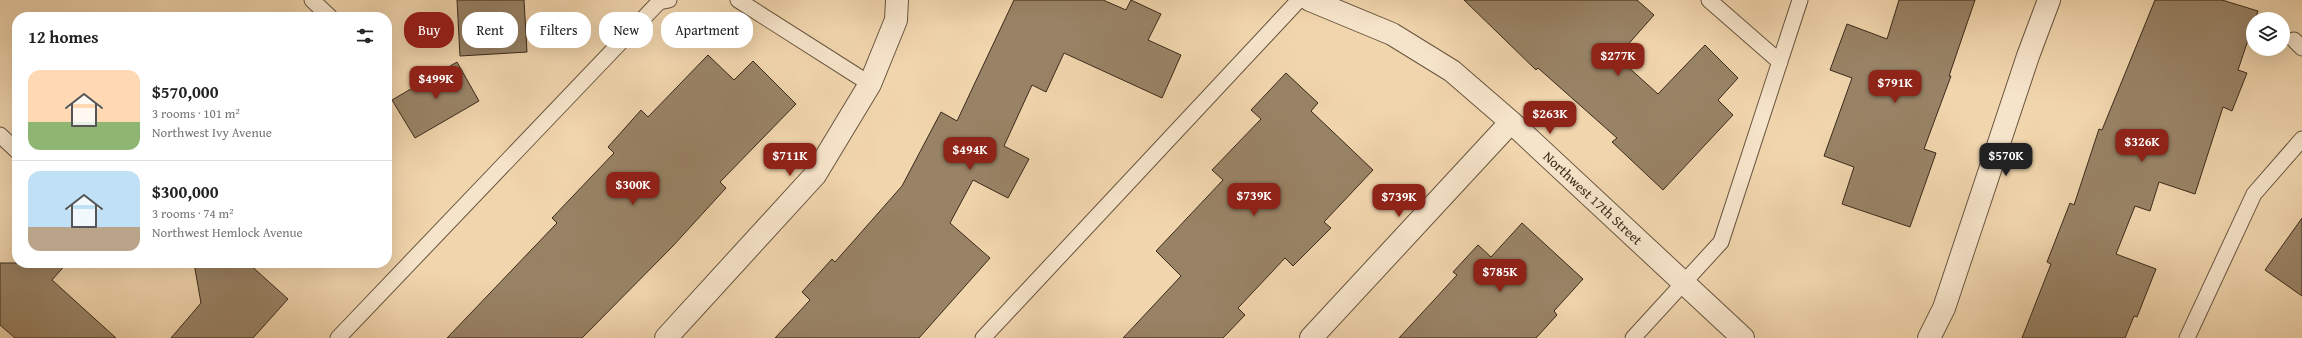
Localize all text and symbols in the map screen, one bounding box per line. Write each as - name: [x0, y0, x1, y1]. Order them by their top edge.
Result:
- chip: Buy: [404, 12, 454, 48]
- chip: Rent: [462, 12, 518, 48]
- chip: Filters: [526, 12, 591, 48]
- chip: New: [599, 12, 653, 48]
- chip: Apartment: [661, 12, 753, 48]
- map controls: [2246, 12, 2290, 56]
- button: layers: [2246, 12, 2290, 56]
- text: 12 homes: [28, 24, 99, 49]
- icon: filters: [354, 25, 376, 47]
- pin: $277K: [1590, 43, 1646, 77]
- text: $277K: [1600, 46, 1636, 65]
- pin: $499K: [408, 66, 464, 100]
- text: $499K: [418, 69, 454, 88]
- pin: $791K: [1867, 70, 1923, 104]
- text: $791K: [1877, 73, 1913, 92]
- text: $570,000: [152, 79, 218, 104]
- icon: home: [60, 86, 108, 134]
- pin: $263K: [1522, 101, 1578, 135]
- text: 3 rooms · 101 m²: [152, 104, 240, 123]
- text: $263K: [1532, 104, 1568, 123]
- text: Northwest Ivy Avenue: [152, 123, 272, 142]
- pin: $326K: [2114, 129, 2170, 163]
- text: $326K: [2124, 132, 2160, 151]
- pin: $494K: [942, 137, 998, 171]
- text: $494K: [952, 140, 988, 159]
- pin: $711K: [762, 143, 818, 177]
- pin: $570K: [1978, 143, 2034, 177]
- text: $711K: [772, 146, 808, 165]
- text: $570K: [1988, 146, 2024, 165]
- street label: Northwest 17th Street: [1539, 147, 1647, 249]
- pin: $300K: [605, 172, 661, 206]
- text: $300K: [615, 175, 651, 194]
- text: $300,000: [152, 179, 218, 204]
- pin: $739K: [1226, 183, 1282, 217]
- pin: $739K: [1371, 184, 1427, 218]
- text: $739K: [1236, 186, 1272, 205]
- icon: home: [60, 187, 108, 235]
- text: $739K: [1381, 187, 1417, 206]
- text: 3 rooms · 74 m²: [152, 204, 234, 223]
- text: Northwest Hemlock Avenue: [152, 223, 303, 242]
- pin: $785K: [1472, 259, 1528, 293]
- text: $785K: [1482, 262, 1518, 281]

